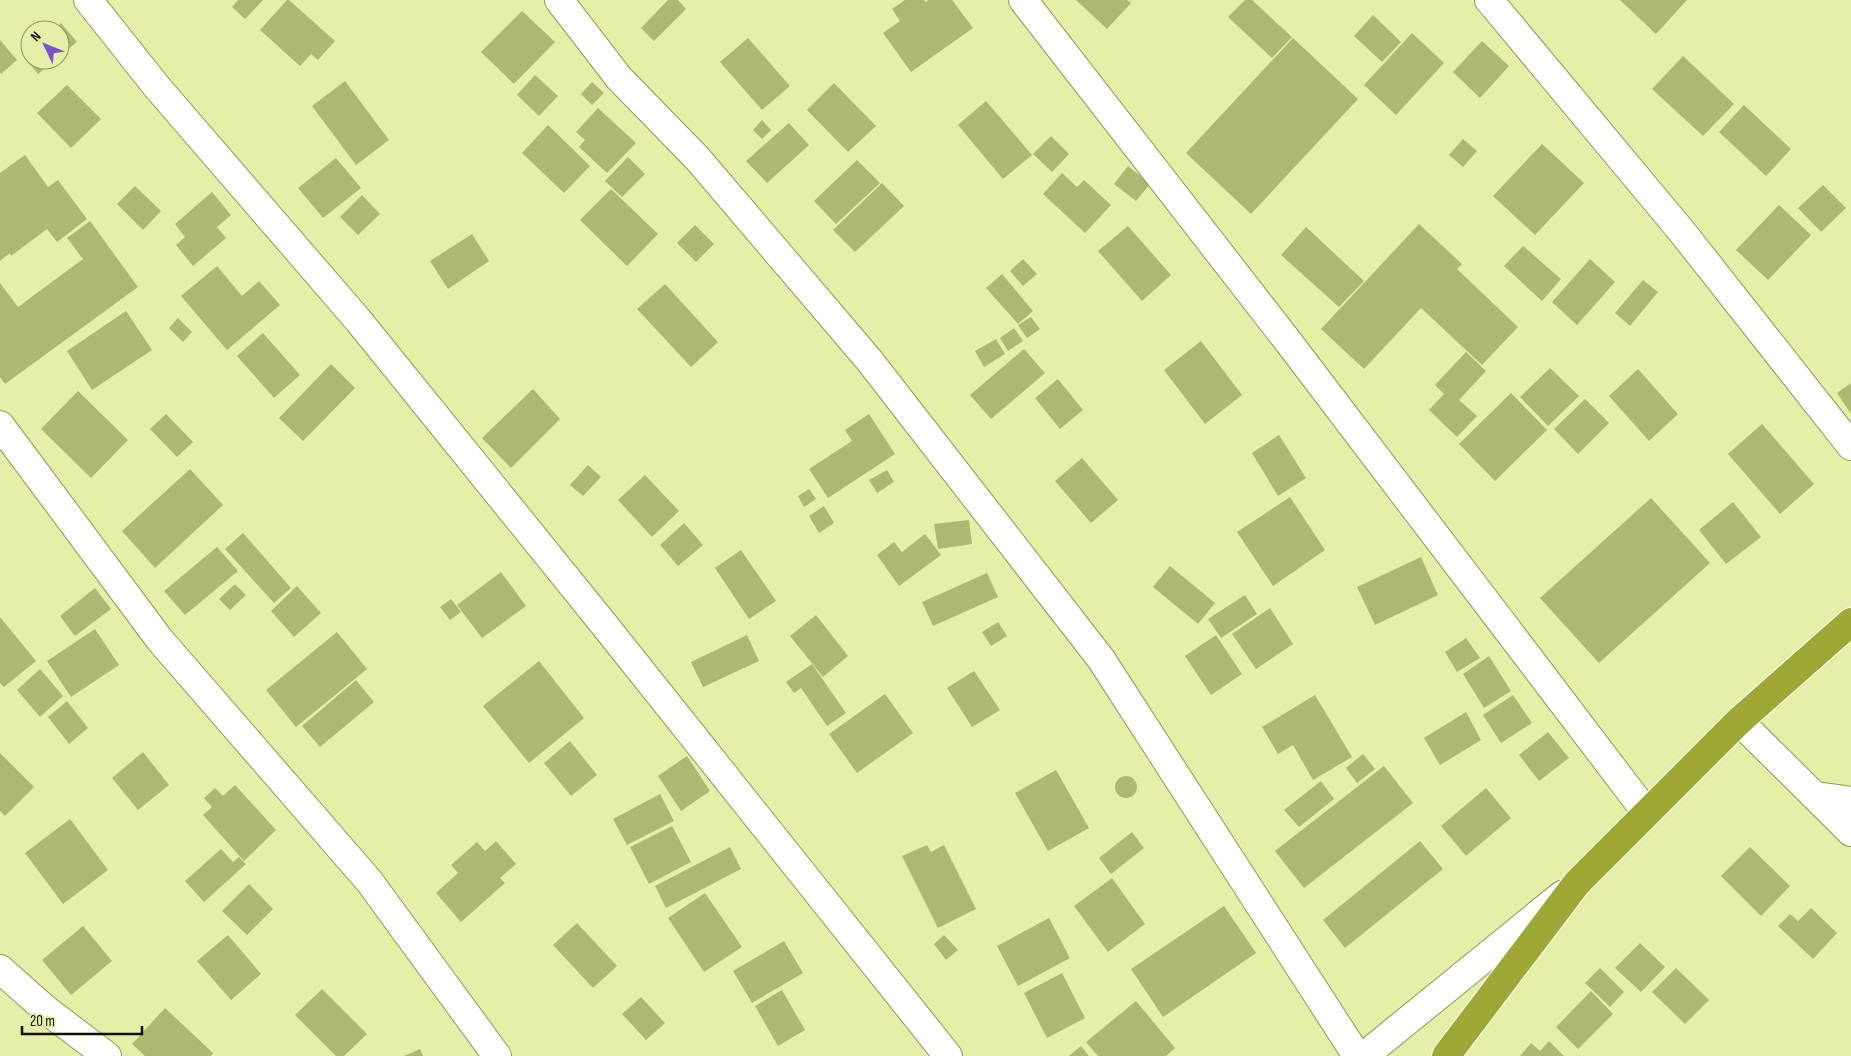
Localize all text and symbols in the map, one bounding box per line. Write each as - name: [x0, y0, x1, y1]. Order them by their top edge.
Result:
- north arrow: [20, 20, 70, 70]
- text: N: [27, 28, 45, 45]
- scale bar: [22, 1004, 142, 1036]
- text: 20 m: [30, 1012, 55, 1031]

